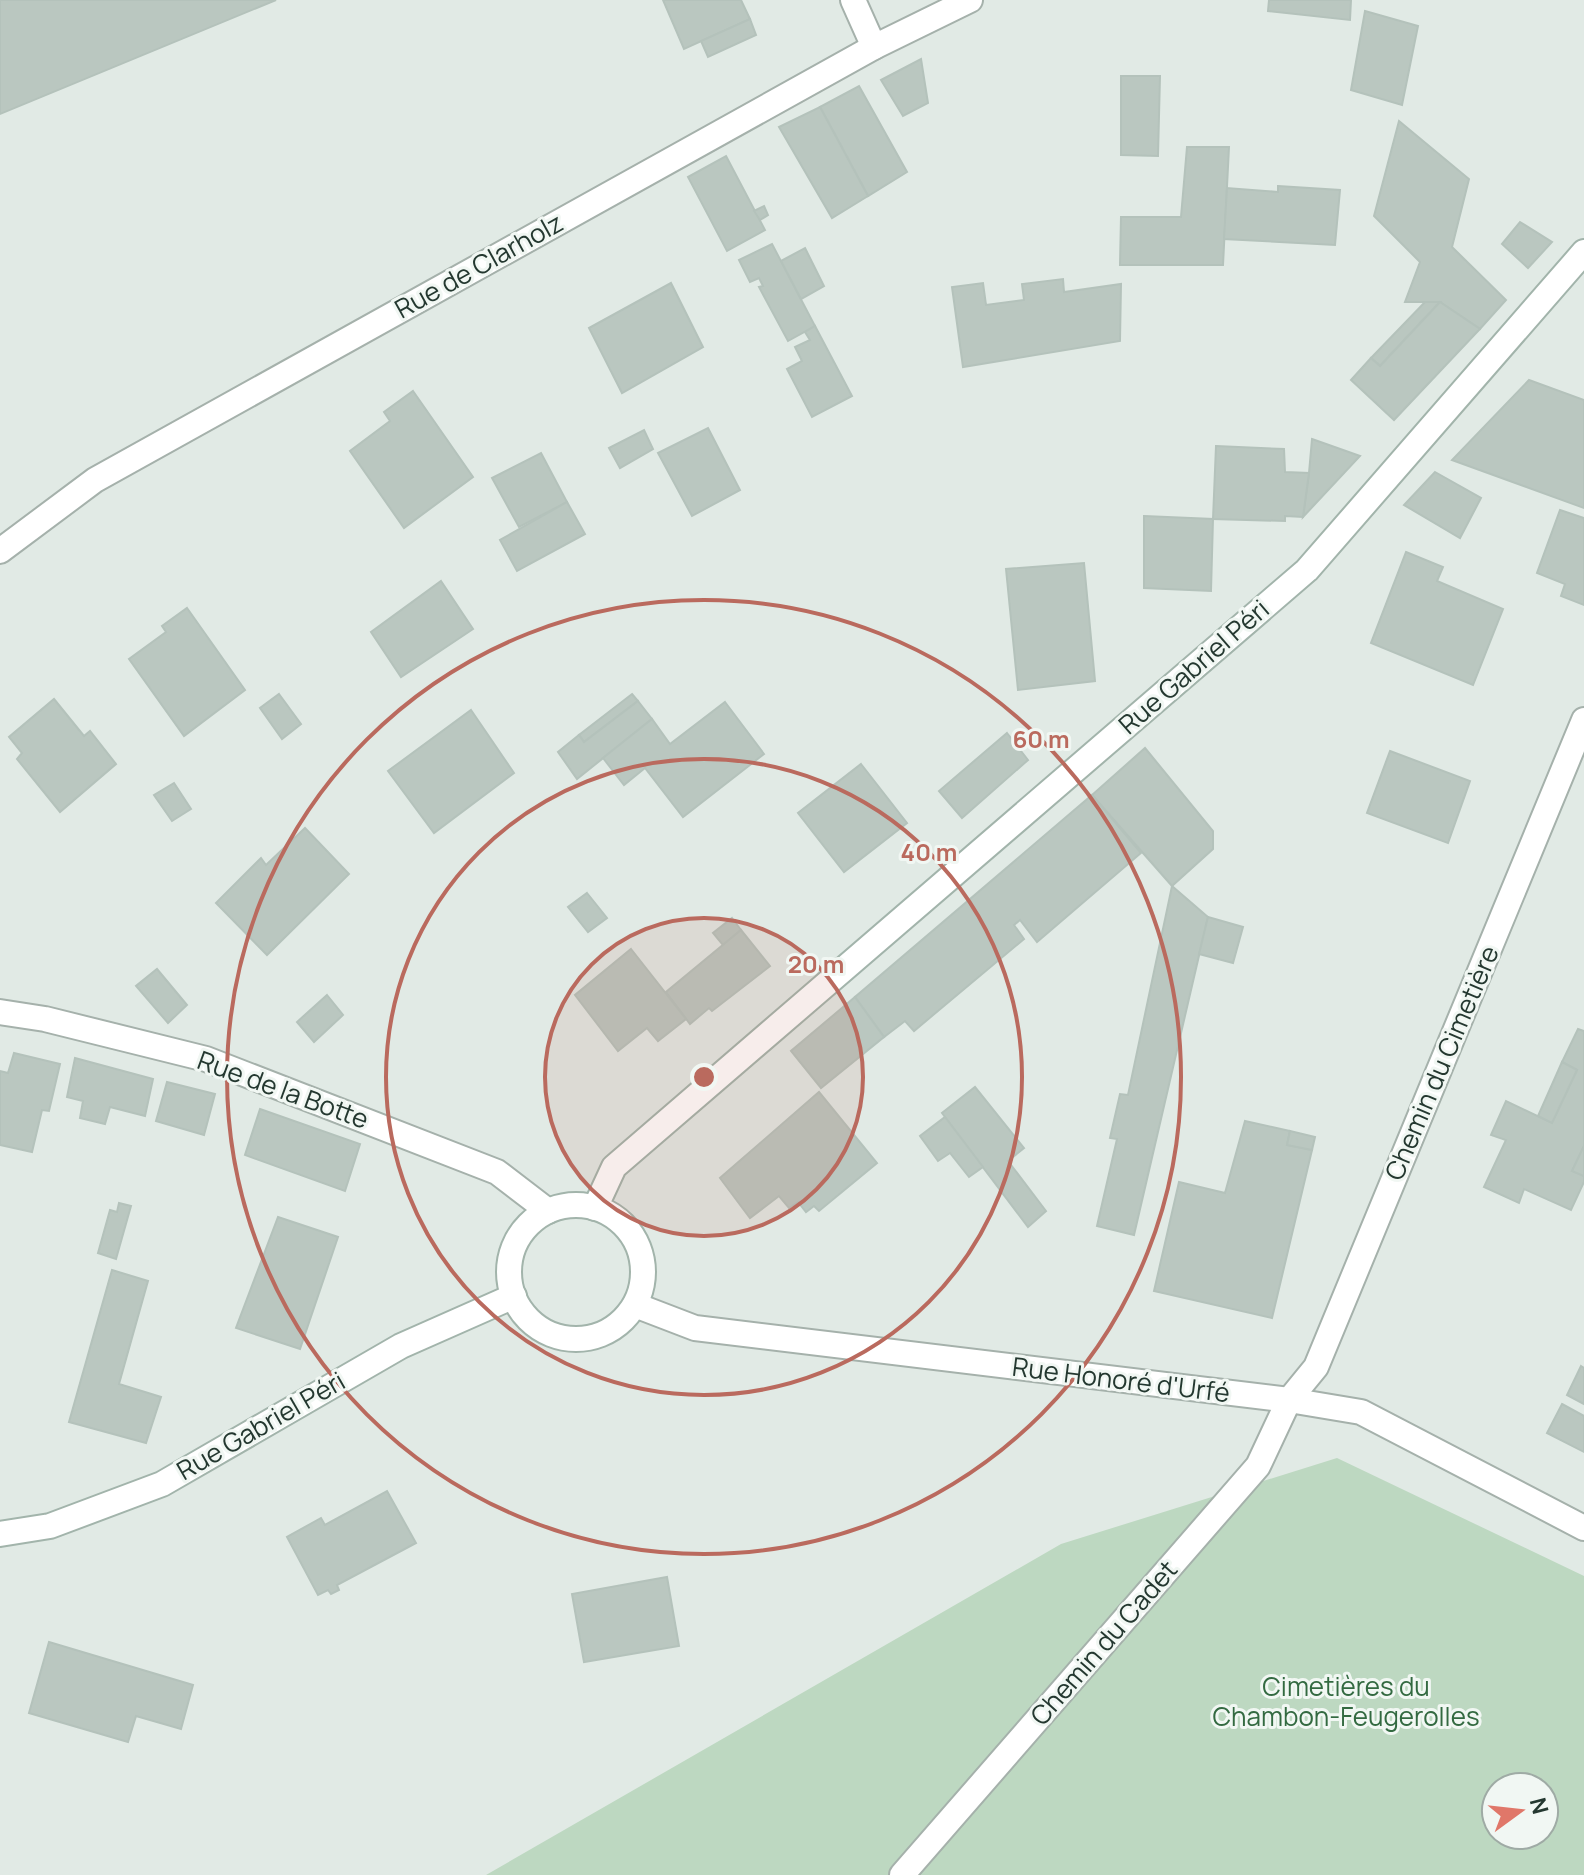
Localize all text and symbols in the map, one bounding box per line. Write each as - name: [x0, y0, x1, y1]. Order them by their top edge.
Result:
- street label: Rue de Clarholz: [388, 204, 569, 326]
- street label: Rue Gabriel Péri: [1110, 591, 1276, 742]
- text: 60 m: [1012, 722, 1070, 755]
- text: 40 m: [901, 835, 957, 868]
- street label: Chemin du Cimetière: [1375, 940, 1507, 1185]
- text: 20 m: [788, 947, 844, 980]
- street label: Rue de la Botte: [193, 1041, 374, 1137]
- centre of rings: [690, 1063, 718, 1091]
- street label: Rue Honoré d'Urfé: [1010, 1348, 1232, 1410]
- street label: Rue Gabriel Péri: [170, 1362, 351, 1488]
- street label: Chemin du Cadet: [1022, 1552, 1185, 1733]
- park label: Cimetières du Chambon-Feugerolles: [1212, 1668, 1480, 1734]
- north arrow: [1480, 1771, 1560, 1851]
- text: N: [1523, 1794, 1556, 1817]

